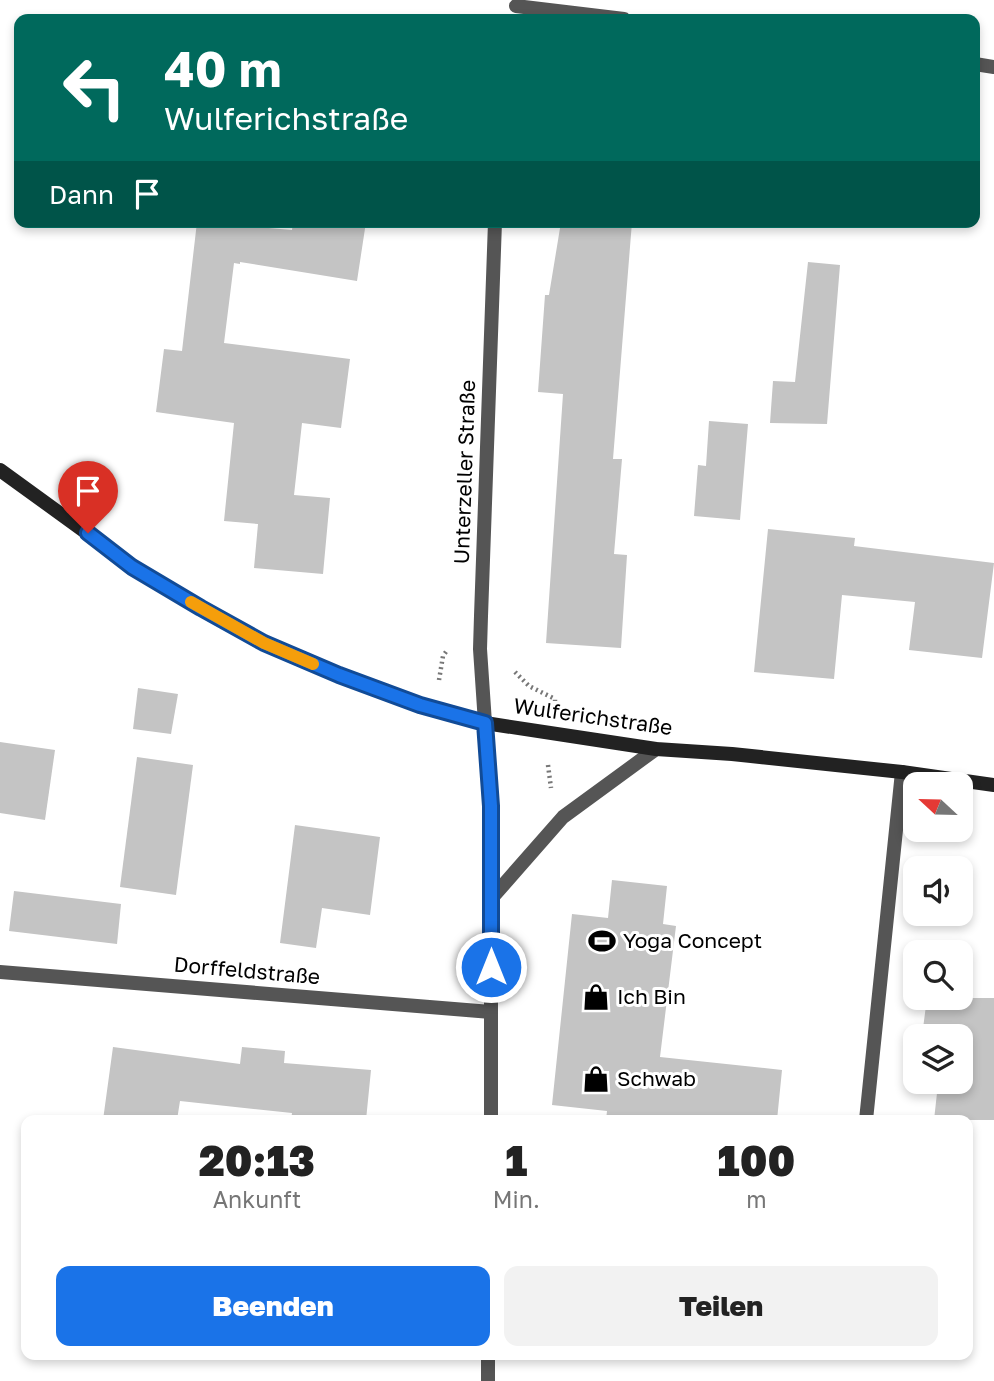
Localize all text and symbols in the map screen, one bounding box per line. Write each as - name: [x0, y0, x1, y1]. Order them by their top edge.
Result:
- text: 40 m: [164, 39, 282, 98]
- icon: left: [49, 42, 140, 133]
- text: Wulferichstraße: [164, 99, 408, 137]
- icon: arrive: [128, 175, 166, 213]
- text: Dann: [49, 179, 114, 210]
- street label: Unterzeller Straße: [448, 379, 480, 565]
- pin: [58, 461, 118, 533]
- icon: arrive: [69, 472, 107, 510]
- street label: Wulferichstraße: [512, 692, 674, 740]
- north arrow: [903, 772, 973, 842]
- map controls: [903, 772, 973, 1094]
- button: sound: [903, 856, 973, 926]
- sports icon: Yoga Concept: [587, 926, 617, 956]
- place label: Yoga Concept: [623, 927, 762, 953]
- position arrow: [454, 930, 528, 1004]
- button: search: [903, 940, 973, 1010]
- street label: Dorffeldstraße: [173, 951, 321, 989]
- shop icon: Ich Bin: [581, 982, 611, 1012]
- place label: Ich Bin: [617, 983, 686, 1009]
- button: layers: [903, 1024, 973, 1094]
- shop icon: Schwab: [581, 1064, 611, 1094]
- place label: Schwab: [617, 1065, 696, 1091]
- text: 20:13: [199, 1135, 315, 1185]
- text: 1: [505, 1135, 527, 1185]
- text: 100: [718, 1135, 795, 1185]
- text: Ankunft: [213, 1185, 301, 1213]
- text: Min.: [493, 1185, 540, 1213]
- text: m: [746, 1185, 767, 1213]
- button: Beenden: [56, 1266, 490, 1346]
- button: Teilen: [504, 1266, 938, 1346]

